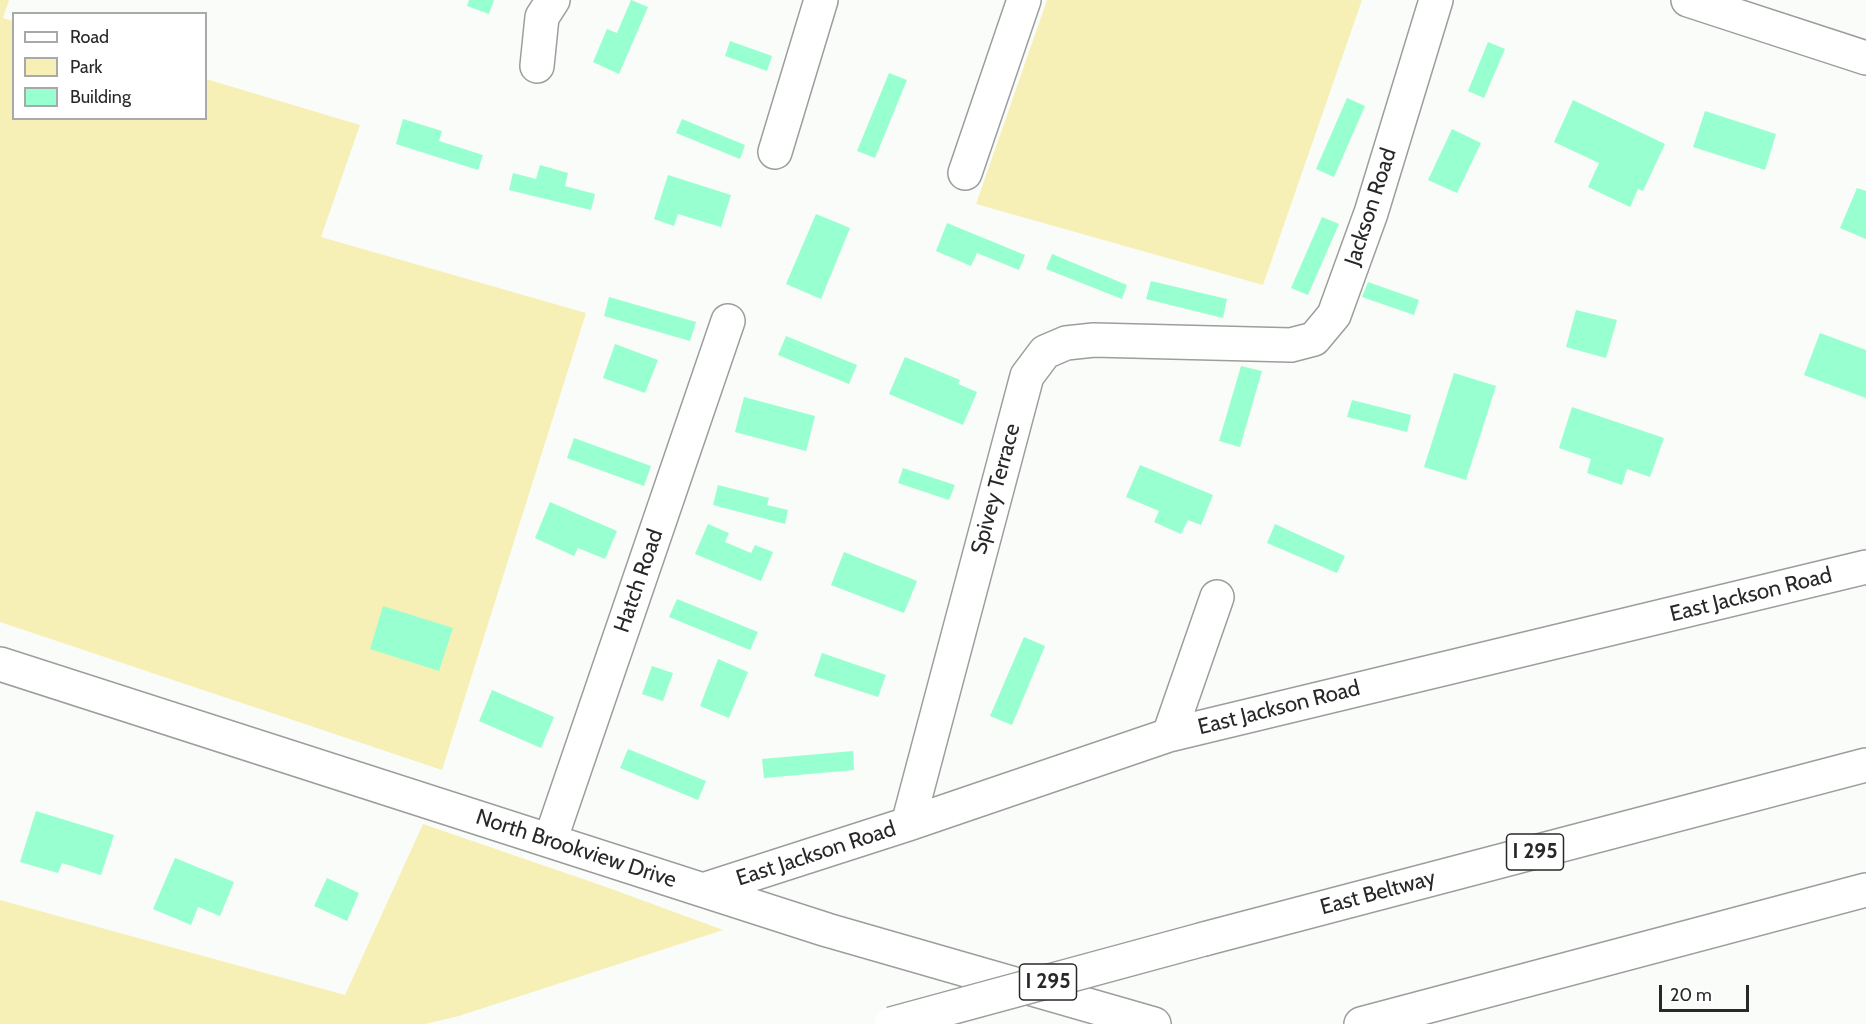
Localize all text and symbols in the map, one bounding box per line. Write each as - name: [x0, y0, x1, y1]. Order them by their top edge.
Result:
- legend: [12, 12, 207, 120]
- text: Road: [70, 26, 109, 48]
- text: Park: [70, 56, 102, 78]
- text: Building: [70, 86, 131, 108]
- street label: Jackson Road: [1340, 145, 1402, 269]
- street label: Spivey Terrace: [966, 421, 1026, 557]
- street label: Hatch Road: [609, 526, 669, 636]
- street label: East Jackson Road: [1667, 562, 1835, 628]
- street label: East Jackson Road: [1195, 675, 1363, 741]
- street label: North Brookview Drive: [472, 804, 680, 894]
- street label: East Jackson Road: [733, 816, 899, 892]
- road number: I 295: [1506, 834, 1564, 870]
- street label: East Beltway: [1317, 865, 1439, 921]
- road number: I 295: [1020, 964, 1076, 1000]
- scale bar: [1662, 973, 1752, 1011]
- text: 20 m: [1670, 984, 1712, 1006]

